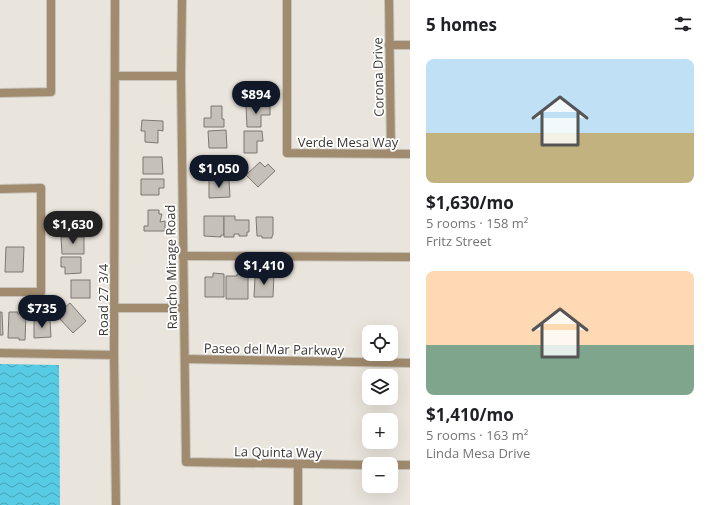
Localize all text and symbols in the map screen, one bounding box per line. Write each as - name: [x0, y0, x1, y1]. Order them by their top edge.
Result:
- text: 5 homes: [426, 13, 497, 36]
- icon: filters: [672, 13, 694, 35]
- street label: Corona Drive: [368, 37, 388, 117]
- pin: $894: [232, 81, 280, 115]
- text: $894: [241, 85, 271, 103]
- icon: home: [524, 85, 596, 157]
- street label: Verde Mesa Way: [298, 133, 399, 151]
- pin: $1,050: [186, 155, 252, 189]
- text: $1,050: [199, 159, 239, 177]
- text: $1,630/mo: [426, 191, 514, 214]
- street label: Rancho Mirage Road: [161, 204, 181, 330]
- pin: $1,630: [40, 211, 106, 245]
- text: 5 rooms · 158 m²: [426, 214, 528, 232]
- text: $1,630: [53, 215, 93, 233]
- text: Fritz Street: [426, 232, 492, 250]
- pin: $1,410: [231, 252, 297, 286]
- text: $1,410: [244, 256, 284, 274]
- street label: Road 27 3/4: [94, 263, 112, 336]
- pin: $735: [18, 295, 66, 329]
- icon: home: [524, 297, 596, 369]
- text: $735: [27, 299, 57, 317]
- map controls: [362, 325, 398, 493]
- button: locate: [362, 325, 398, 361]
- street label: Paseo del Mar Parkway: [204, 339, 345, 359]
- button: layers: [362, 369, 398, 405]
- text: $1,410/mo: [426, 403, 514, 426]
- button: +: [362, 413, 398, 449]
- text: 5 rooms · 163 m²: [426, 426, 528, 444]
- street label: La Quinta Way: [234, 442, 322, 462]
- text: Linda Mesa Drive: [426, 444, 530, 462]
- button: −: [362, 457, 398, 493]

